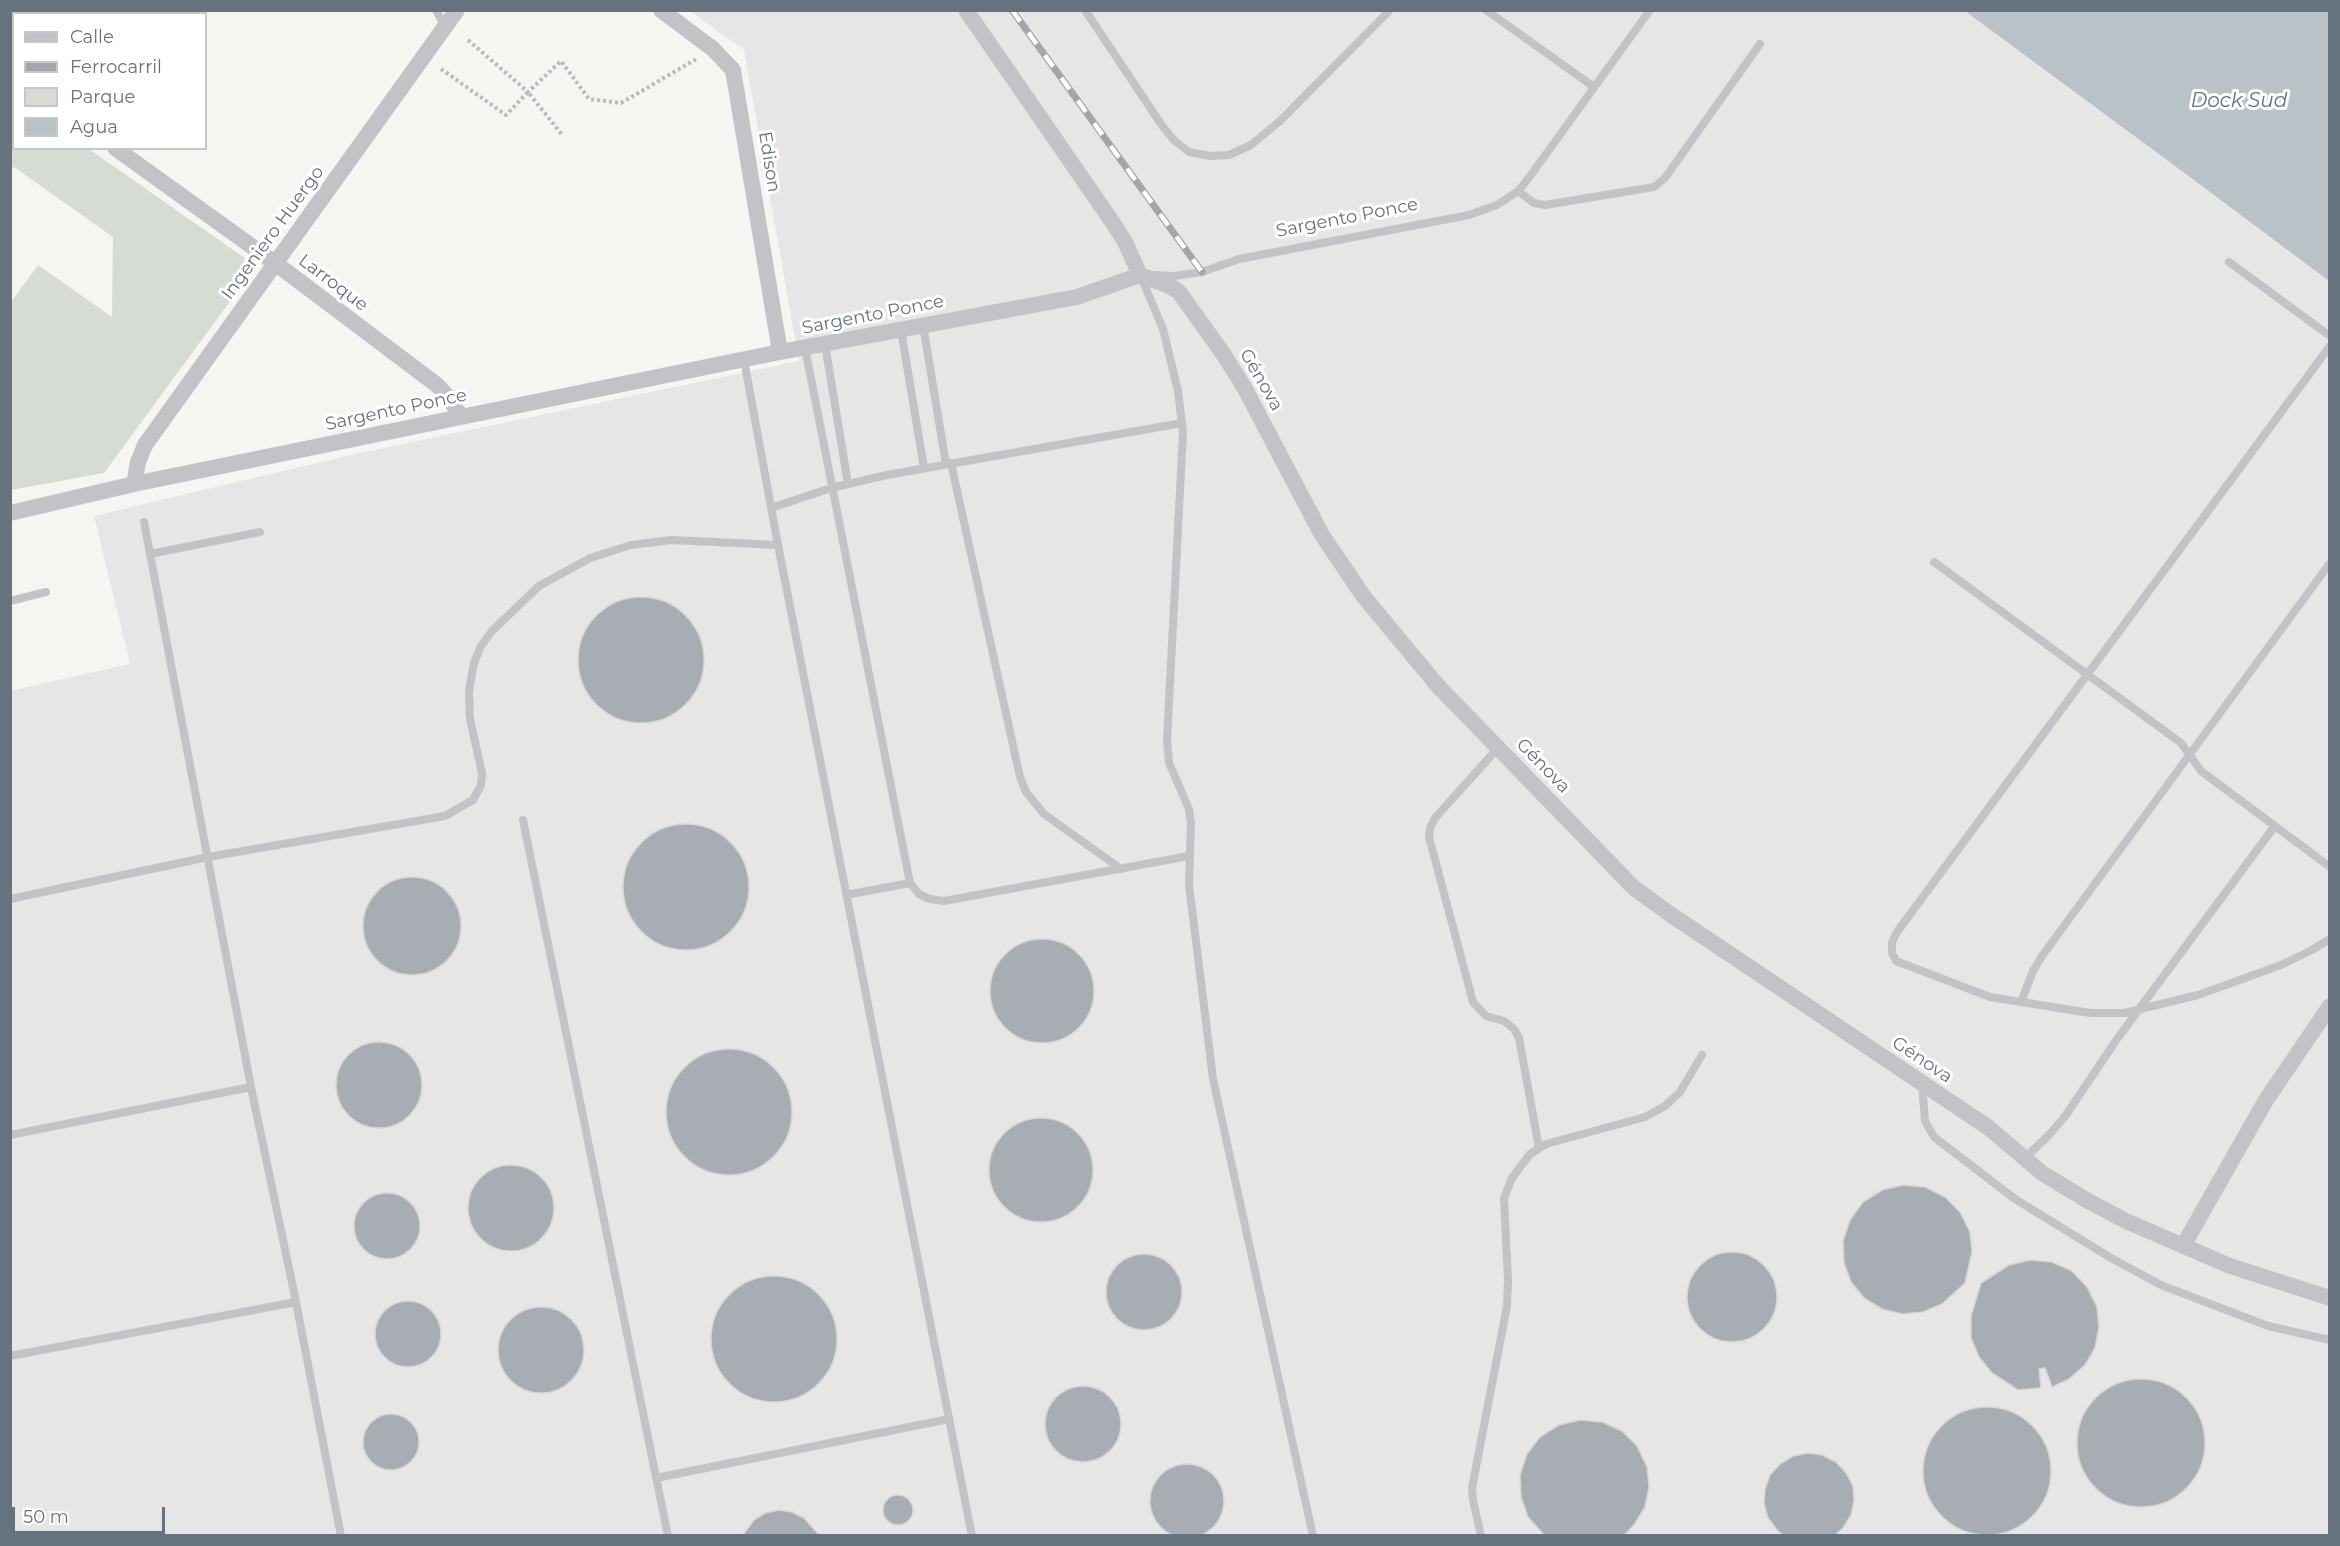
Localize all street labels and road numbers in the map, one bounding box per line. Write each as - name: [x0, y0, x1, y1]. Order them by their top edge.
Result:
- street label: Edison: [754, 130, 784, 194]
- street label: Ingeniero Huergo: [217, 162, 329, 304]
- street label: Sargento Ponce: [1274, 194, 1420, 242]
- street label: Larroque: [294, 250, 372, 316]
- street label: Sargento Ponce: [800, 291, 946, 339]
- street label: Génova: [1235, 345, 1287, 415]
- street label: Sargento Ponce: [323, 384, 469, 436]
- street label: Génova: [1512, 734, 1574, 798]
- street label: Génova: [1888, 1032, 1956, 1088]

